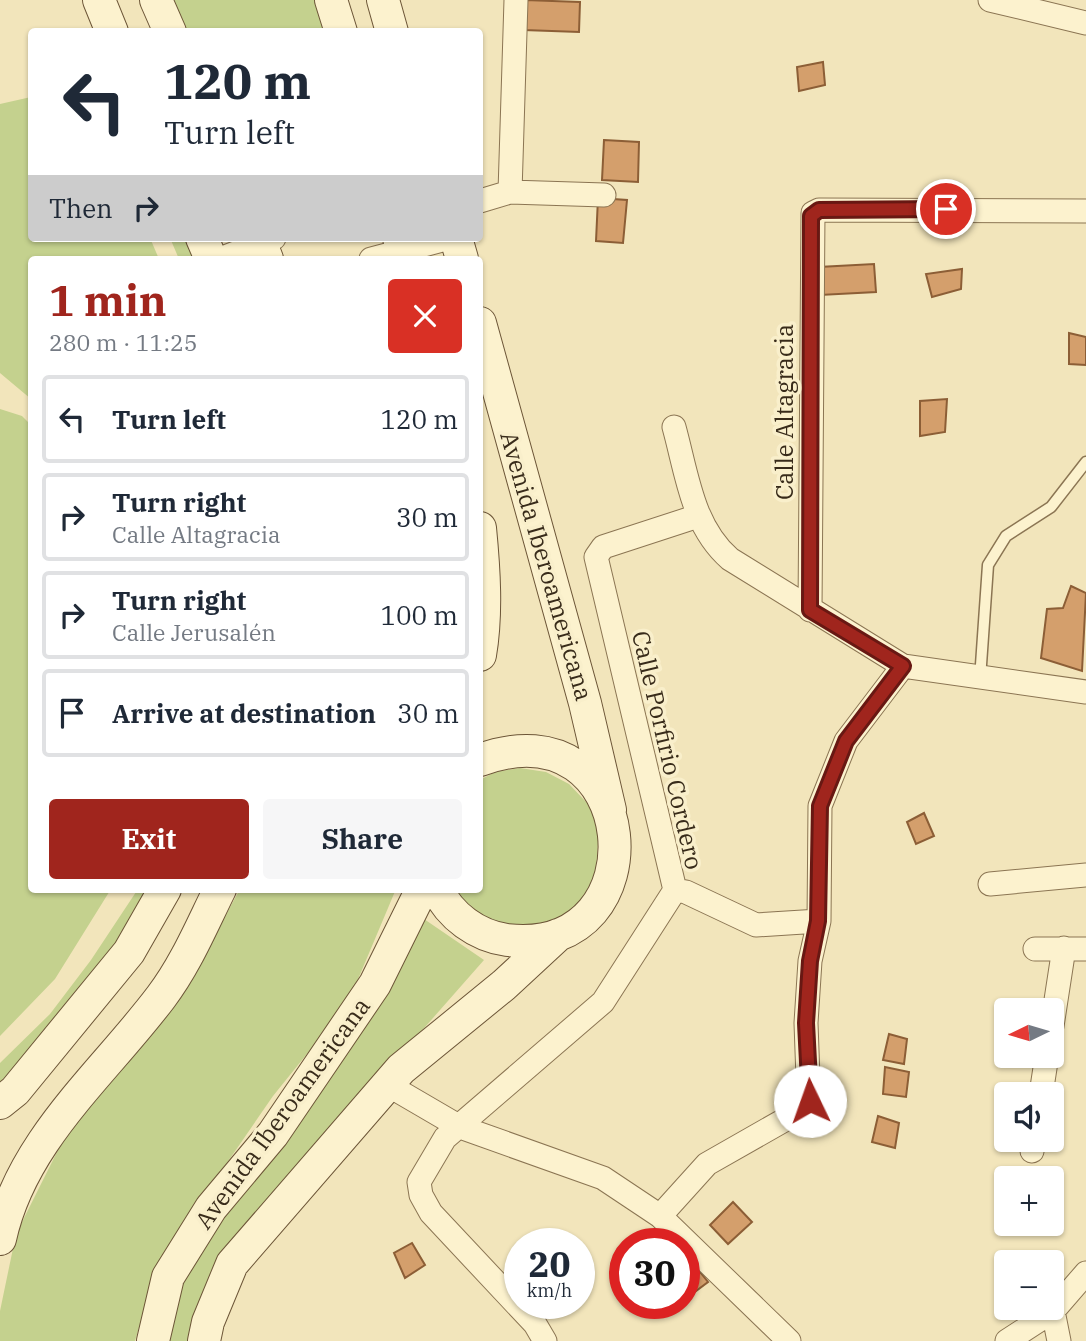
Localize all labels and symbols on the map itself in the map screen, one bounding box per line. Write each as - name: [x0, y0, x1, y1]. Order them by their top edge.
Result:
- pin: [916, 179, 976, 239]
- street label: Calle Altagracia: [768, 324, 800, 500]
- street label: Avenida Iberoamericana: [493, 428, 601, 704]
- street label: Calle Porfirio Cordero: [625, 628, 711, 872]
- street label: Avenida Iberoamericana: [187, 991, 377, 1235]
- north arrow: [994, 998, 1064, 1068]
- position arrow: [773, 1064, 847, 1138]
- speed limit sign: 30: [609, 1228, 700, 1319]

